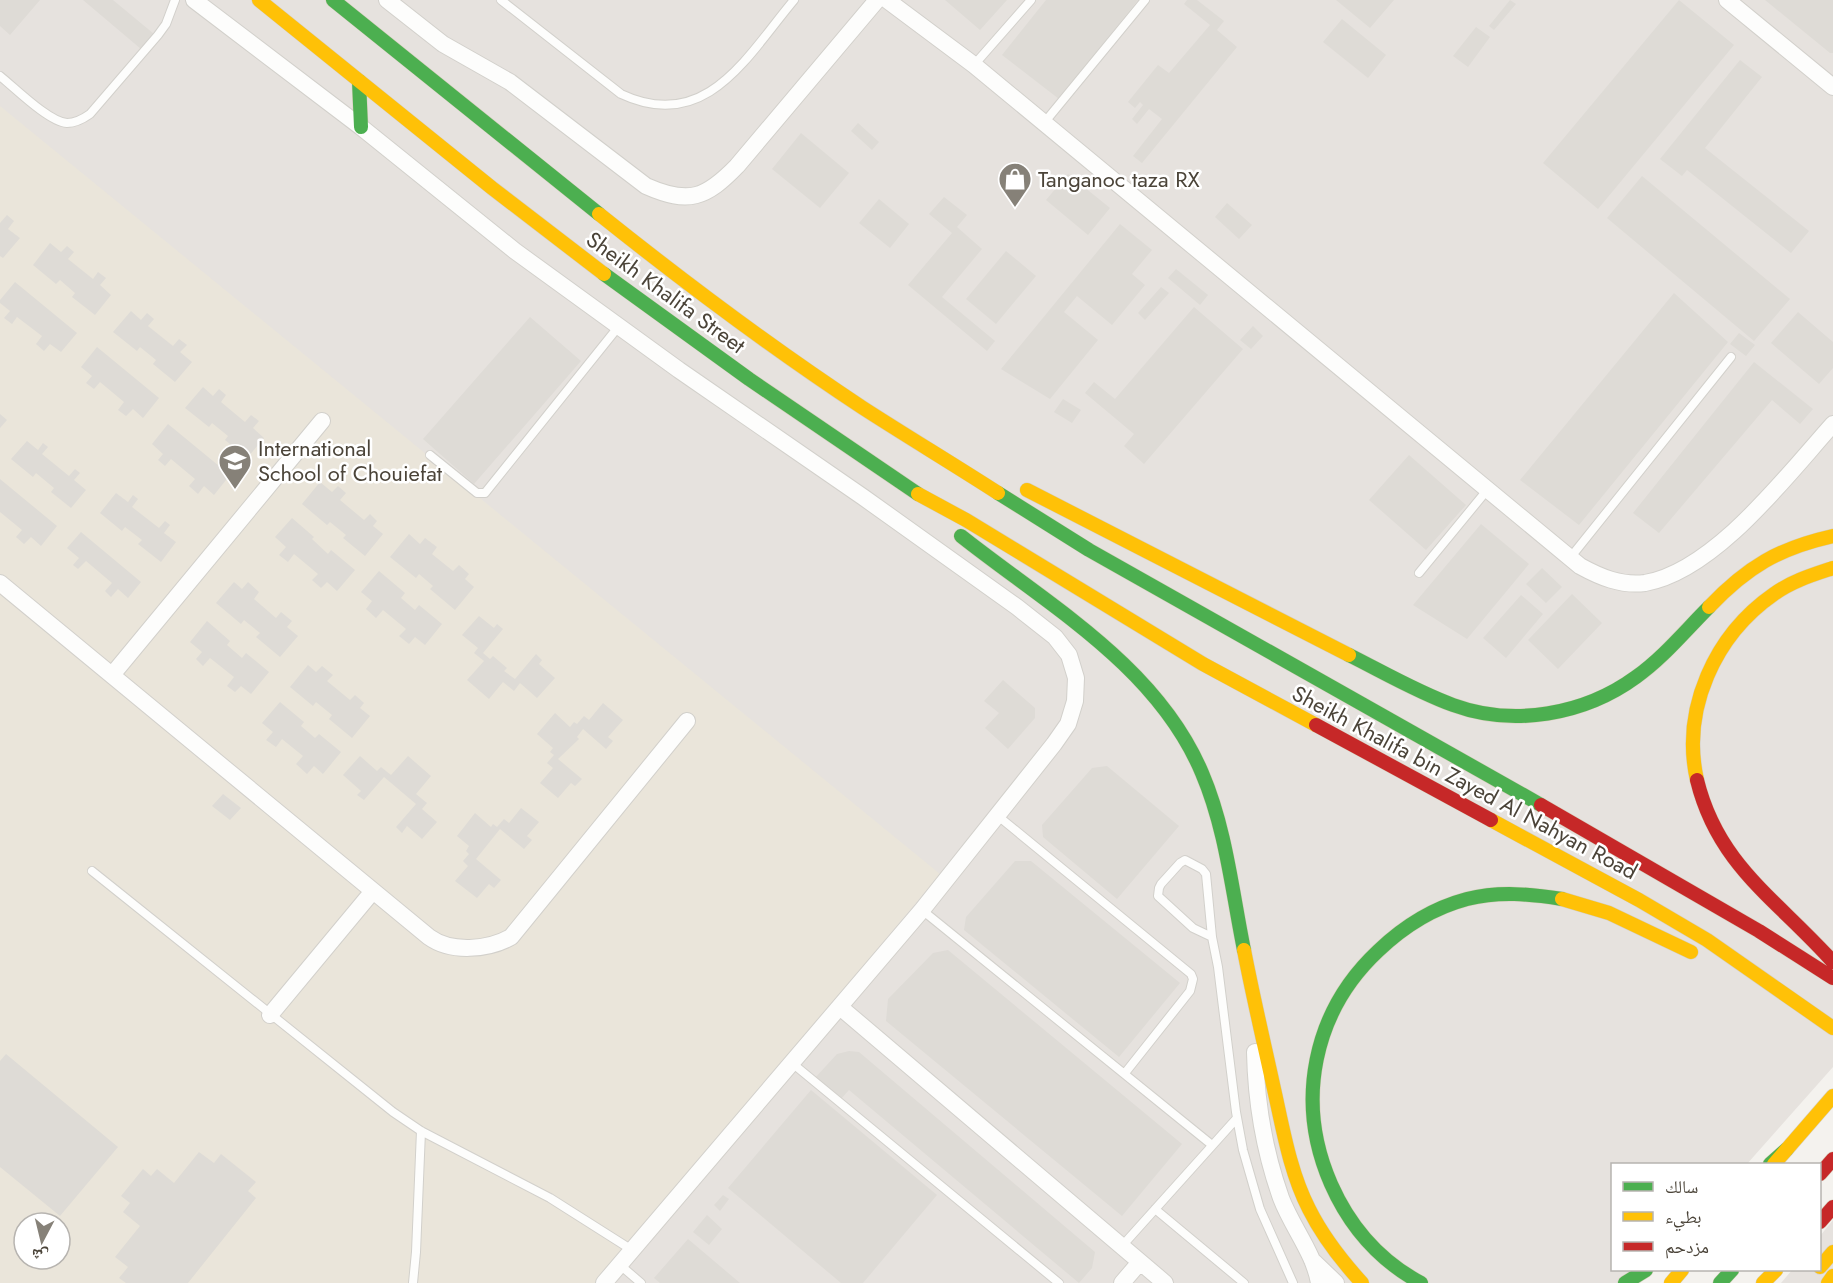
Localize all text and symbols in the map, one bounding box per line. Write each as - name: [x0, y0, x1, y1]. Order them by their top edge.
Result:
- shop icon: Tanganoc taza RX: [997, 161, 1033, 208]
- place label: Tanganoc taza RX: [1038, 163, 1200, 195]
- street label: Sheikh Khalifa Street: [580, 223, 753, 361]
- place label: International School of Chouiefat: [258, 432, 443, 489]
- school or university icon: International School of Chouiefat: [217, 443, 253, 490]
- street label: Sheikh Khalifa bin Zayed Al Nahyan Road: [1287, 677, 1643, 887]
- legend: [1611, 1163, 1821, 1271]
- text: سالك: [1665, 1174, 1698, 1200]
- text: بطيء: [1665, 1204, 1702, 1232]
- north arrow: [12, 1211, 72, 1271]
- text: مزدحم: [1665, 1234, 1709, 1260]
- text: ش: [30, 1243, 50, 1268]

